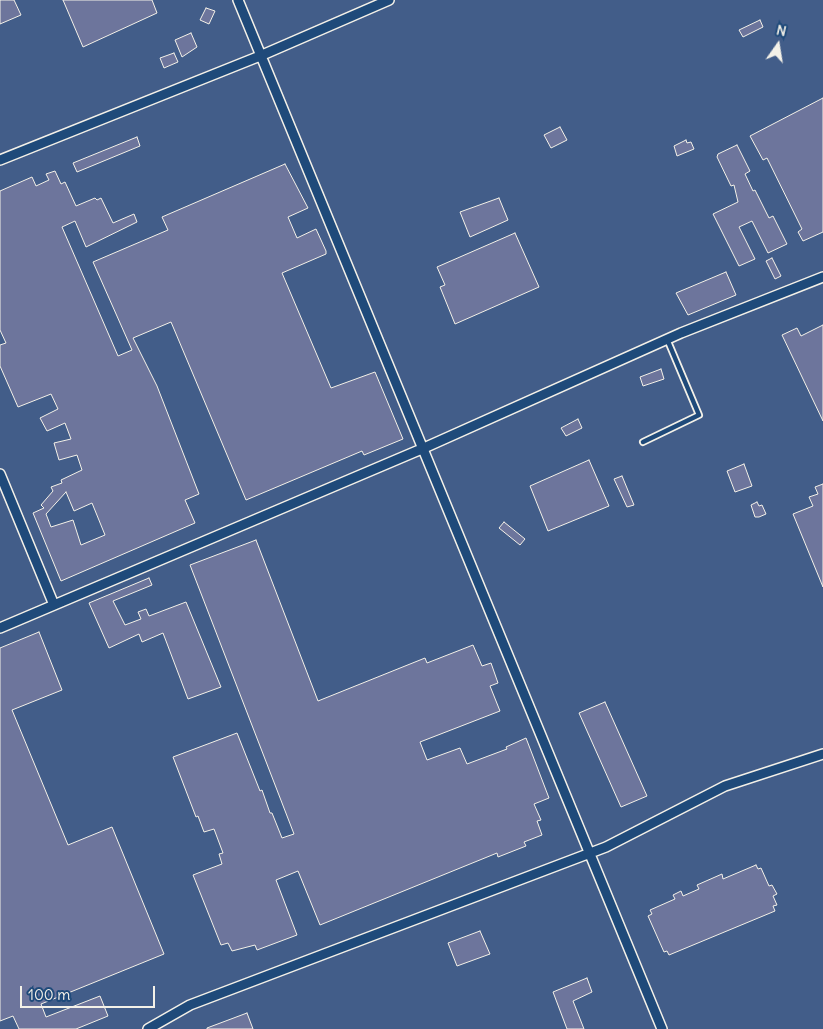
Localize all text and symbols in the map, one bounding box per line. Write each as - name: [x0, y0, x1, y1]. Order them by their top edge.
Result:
- north arrow: [753, 20, 803, 70]
- text: N: [775, 21, 788, 40]
- scale bar: [22, 976, 158, 1008]
- text: 100 m: [28, 985, 70, 1004]

